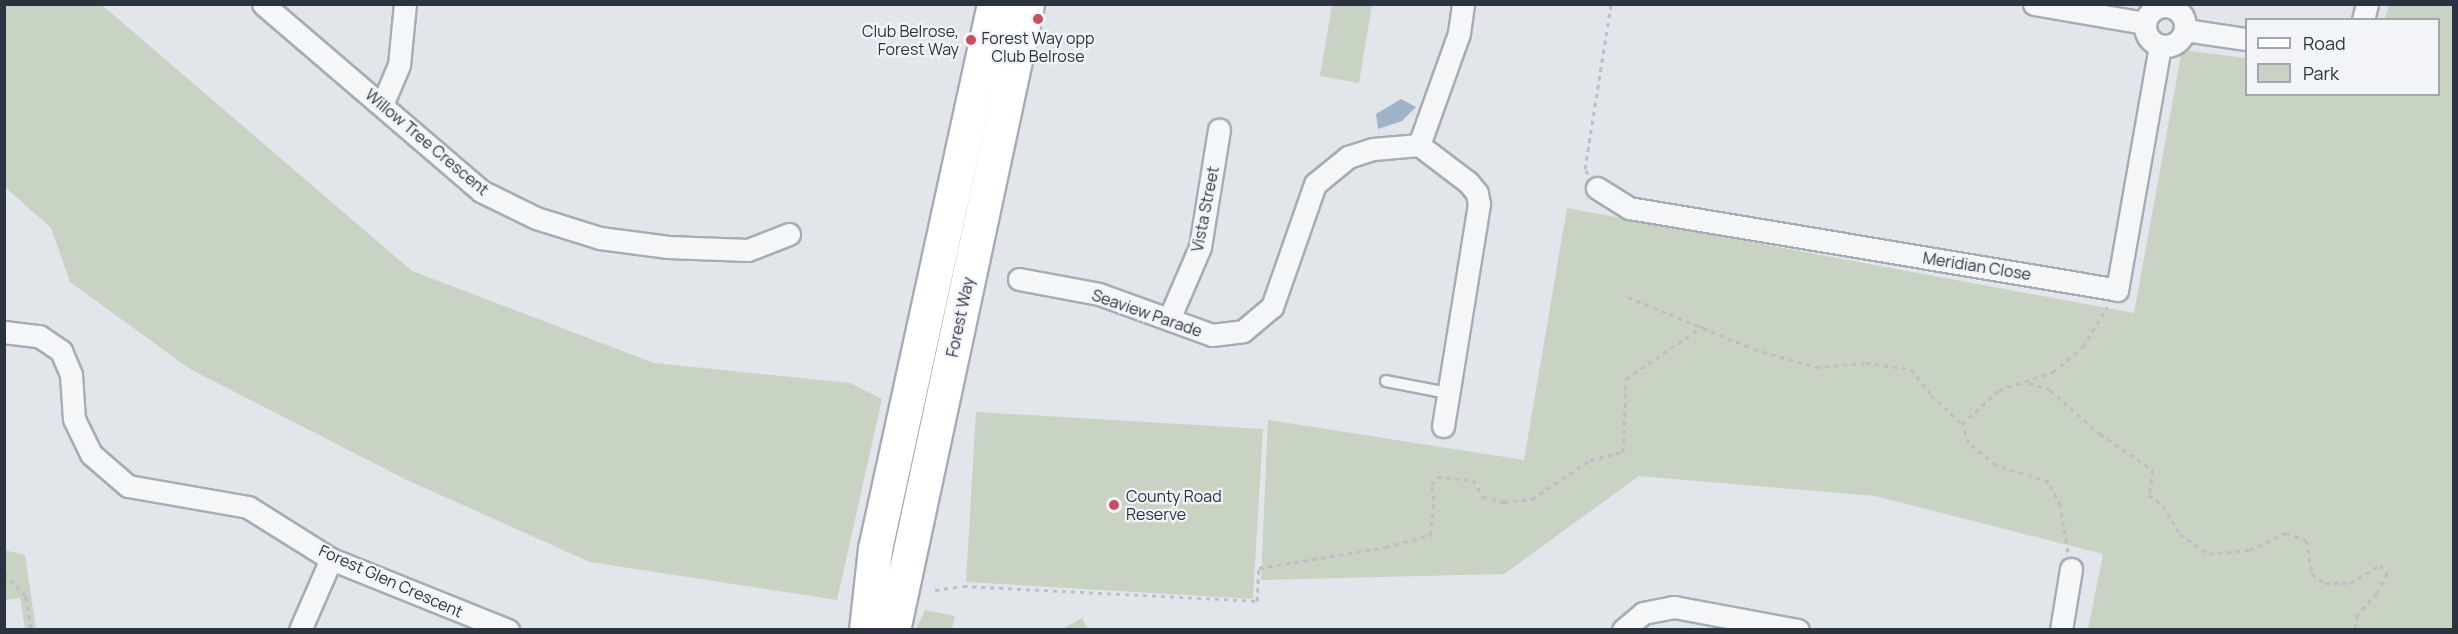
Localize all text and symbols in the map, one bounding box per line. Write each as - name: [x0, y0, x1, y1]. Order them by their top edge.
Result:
- marker: Forest Way opp Club Belrose: [1031, 12, 1045, 26]
- legend: [2245, 18, 2440, 96]
- place label: Club Belrose, Forest Way: [862, 21, 959, 59]
- place label: Forest Way opp Club Belrose: [982, 28, 1094, 66]
- text: Road: [2303, 31, 2346, 55]
- marker: Club Belrose, Forest Way: [964, 33, 978, 47]
- text: Park: [2303, 61, 2339, 85]
- street label: Willow Tree Crescent: [361, 85, 493, 199]
- street label: Vista Street: [1187, 164, 1223, 254]
- street label: Meridian Close: [1921, 248, 2033, 284]
- street label: Forest Way: [942, 275, 978, 359]
- street label: Seaview Parade: [1089, 285, 1205, 341]
- place label: County Road Reserve: [1126, 486, 1222, 524]
- marker: County Road Reserve: [1107, 498, 1121, 512]
- street label: Forest Glen Crescent: [316, 541, 466, 621]

